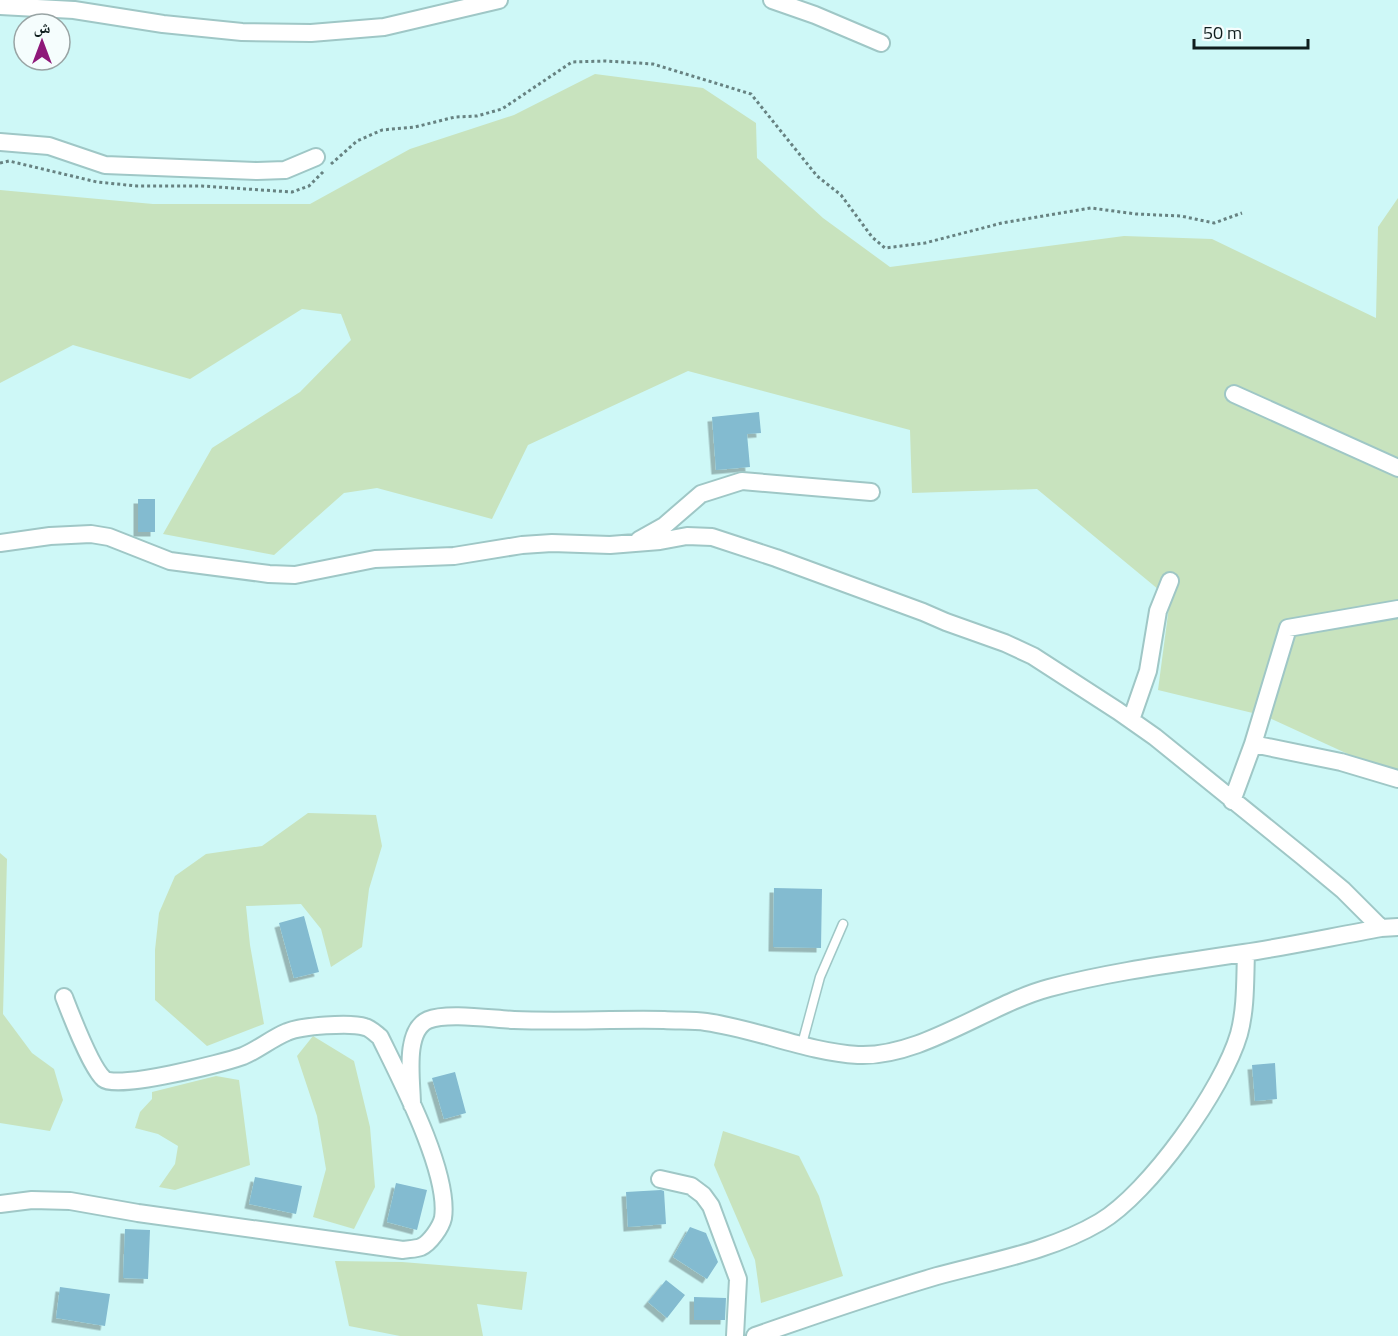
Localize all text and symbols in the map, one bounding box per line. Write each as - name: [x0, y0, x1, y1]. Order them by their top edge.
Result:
- north arrow: [12, 12, 72, 72]
- scale bar: [1194, 12, 1308, 50]
- text: ش: [34, 15, 51, 39]
- text: 50 m: [1203, 19, 1242, 46]

